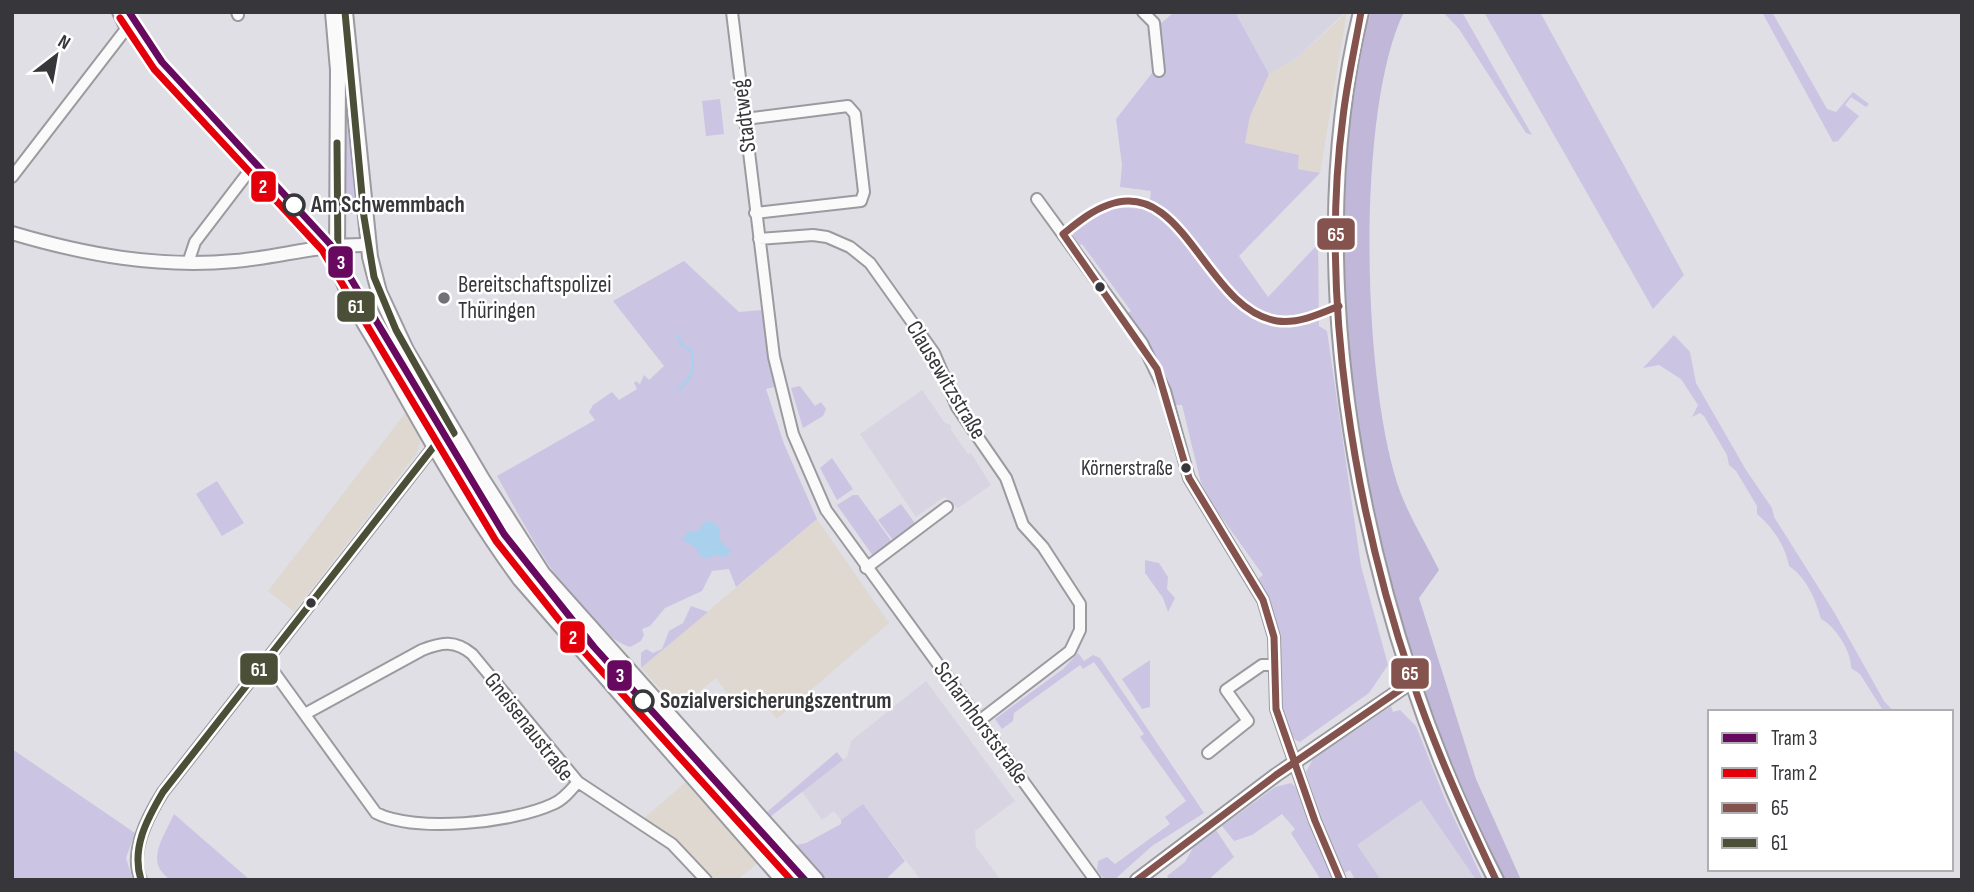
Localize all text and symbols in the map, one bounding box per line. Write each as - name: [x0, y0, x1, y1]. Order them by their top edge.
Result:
- north arrow: [21, 21, 91, 91]
- text: N: [54, 30, 74, 55]
- street label: Stadtweg: [726, 78, 762, 154]
- line badge: 2: [250, 170, 277, 203]
- text: 2: [259, 176, 267, 199]
- place label: Am Schwemmbach: [310, 191, 465, 219]
- marker: Am Schwemmbach: [283, 194, 305, 216]
- line badge: 65: [1316, 217, 1356, 251]
- text: 65: [1327, 224, 1345, 247]
- line badge: 3: [327, 245, 354, 279]
- text: 3: [337, 252, 345, 275]
- place label: Bereitschaftspolizei Thüringen: [458, 271, 612, 325]
- unlabelled marker: [1093, 280, 1107, 294]
- line badge: 61: [336, 290, 376, 323]
- marker: Bereitschaftspolizei Thüringen: [436, 290, 452, 306]
- text: 61: [348, 296, 365, 319]
- street label: Clausewitzstraße: [900, 316, 992, 444]
- place label: Körnerstraße: [1081, 456, 1173, 481]
- marker: Körnerstraße: [1179, 461, 1193, 475]
- unlabelled marker: [304, 596, 318, 610]
- line badge: 2: [559, 620, 586, 654]
- text: 2: [569, 627, 577, 650]
- line badge: 61: [239, 652, 279, 686]
- street label: Scharnhorststraße: [927, 656, 1035, 790]
- line badge: 65: [1390, 657, 1430, 690]
- text: 61: [251, 659, 268, 682]
- line badge: 3: [606, 659, 633, 692]
- text: 65: [1401, 663, 1419, 686]
- text: 3: [616, 665, 624, 688]
- street label: Gneisenaustraße: [478, 667, 580, 787]
- place label: Sozialversicherungszentrum: [660, 687, 892, 715]
- marker: Sozialversicherungszentrum: [632, 690, 654, 712]
- legend: [1708, 710, 1953, 871]
- text: Tram 3: [1771, 726, 1817, 751]
- text: Tram 2: [1771, 761, 1817, 786]
- text: 65: [1771, 796, 1789, 821]
- text: 61: [1771, 831, 1788, 856]

